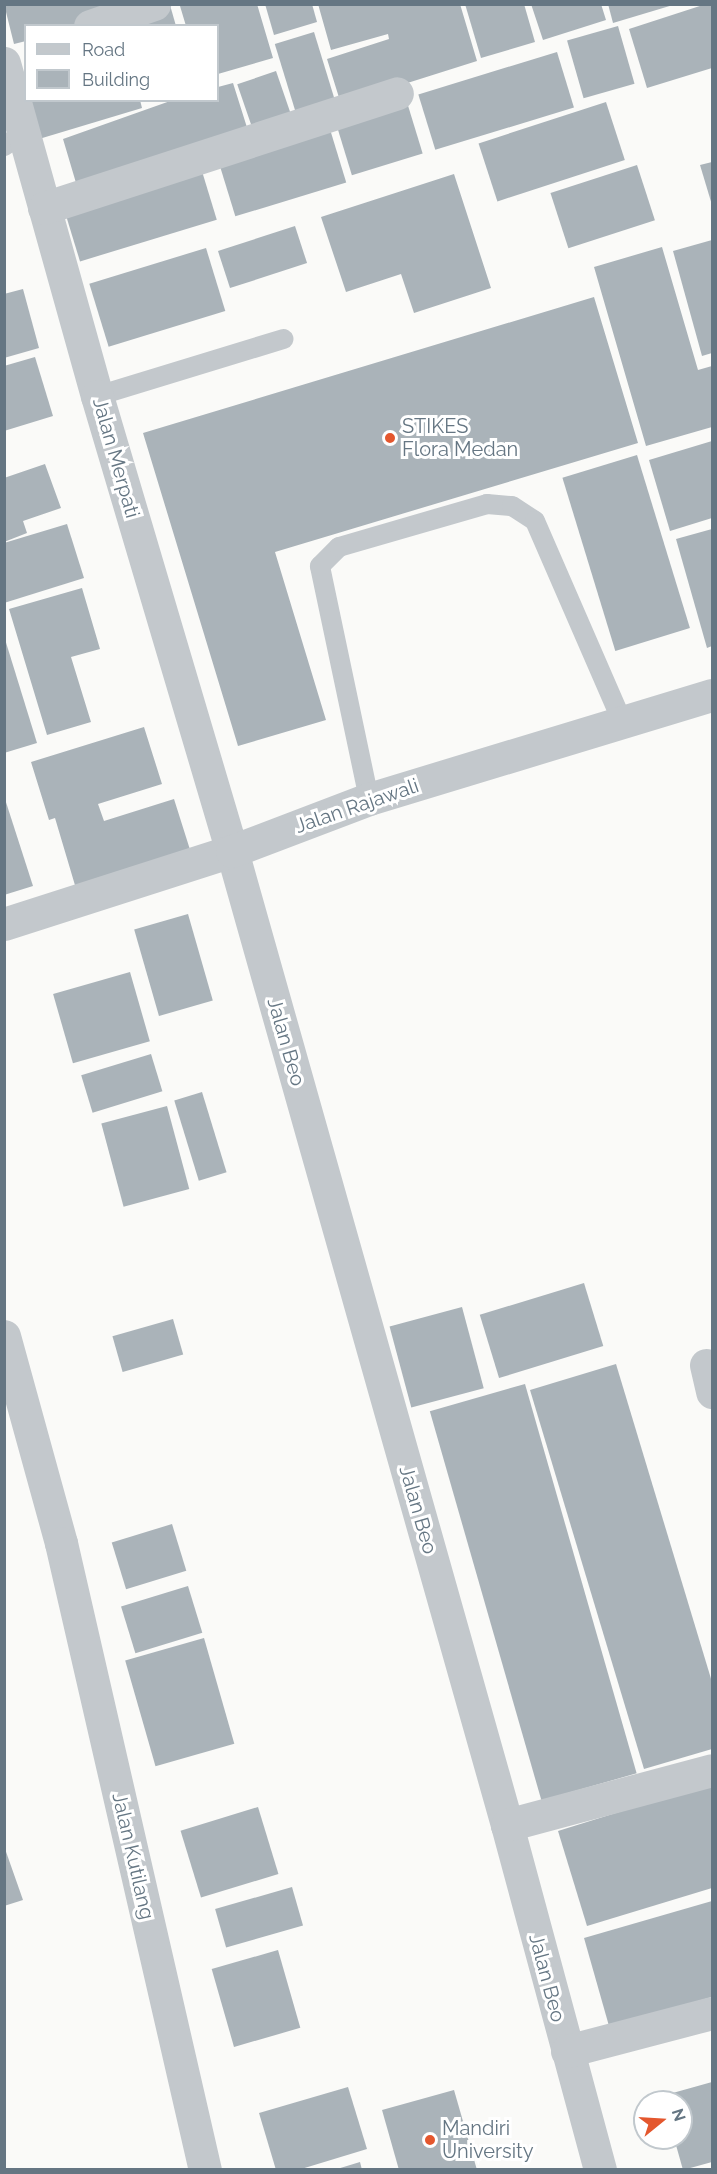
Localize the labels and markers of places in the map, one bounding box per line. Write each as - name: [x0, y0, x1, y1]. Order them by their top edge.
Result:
- place label: STIKES Flora Medan: [402, 414, 518, 461]
- marker: STIKES Flora Medan: [383, 431, 397, 445]
- place label: Mandiri University: [442, 2116, 534, 2163]
- marker: Mandiri University: [423, 2133, 437, 2147]

